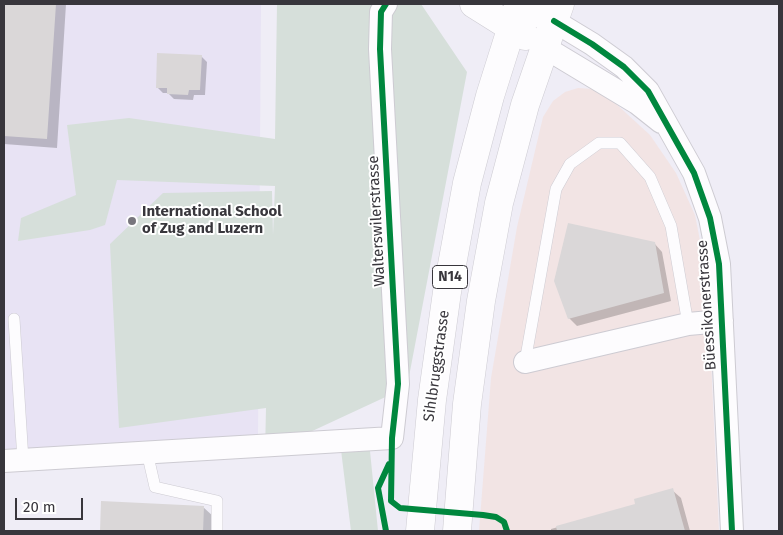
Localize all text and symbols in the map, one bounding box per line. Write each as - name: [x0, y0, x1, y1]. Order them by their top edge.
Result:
- street label: Walterswilerstrasse: [365, 155, 389, 287]
- place label: International School of Zug and Luzern: [142, 203, 282, 238]
- marker: International School of Zug and Luzern: [126, 215, 138, 227]
- street label: Büessikonerstrasse: [693, 239, 721, 371]
- road number: N14: [432, 266, 468, 288]
- street label: Sihlbruggstrasse: [420, 309, 454, 423]
- scale bar: [18, 488, 85, 520]
- text: 20 m: [23, 498, 56, 516]

